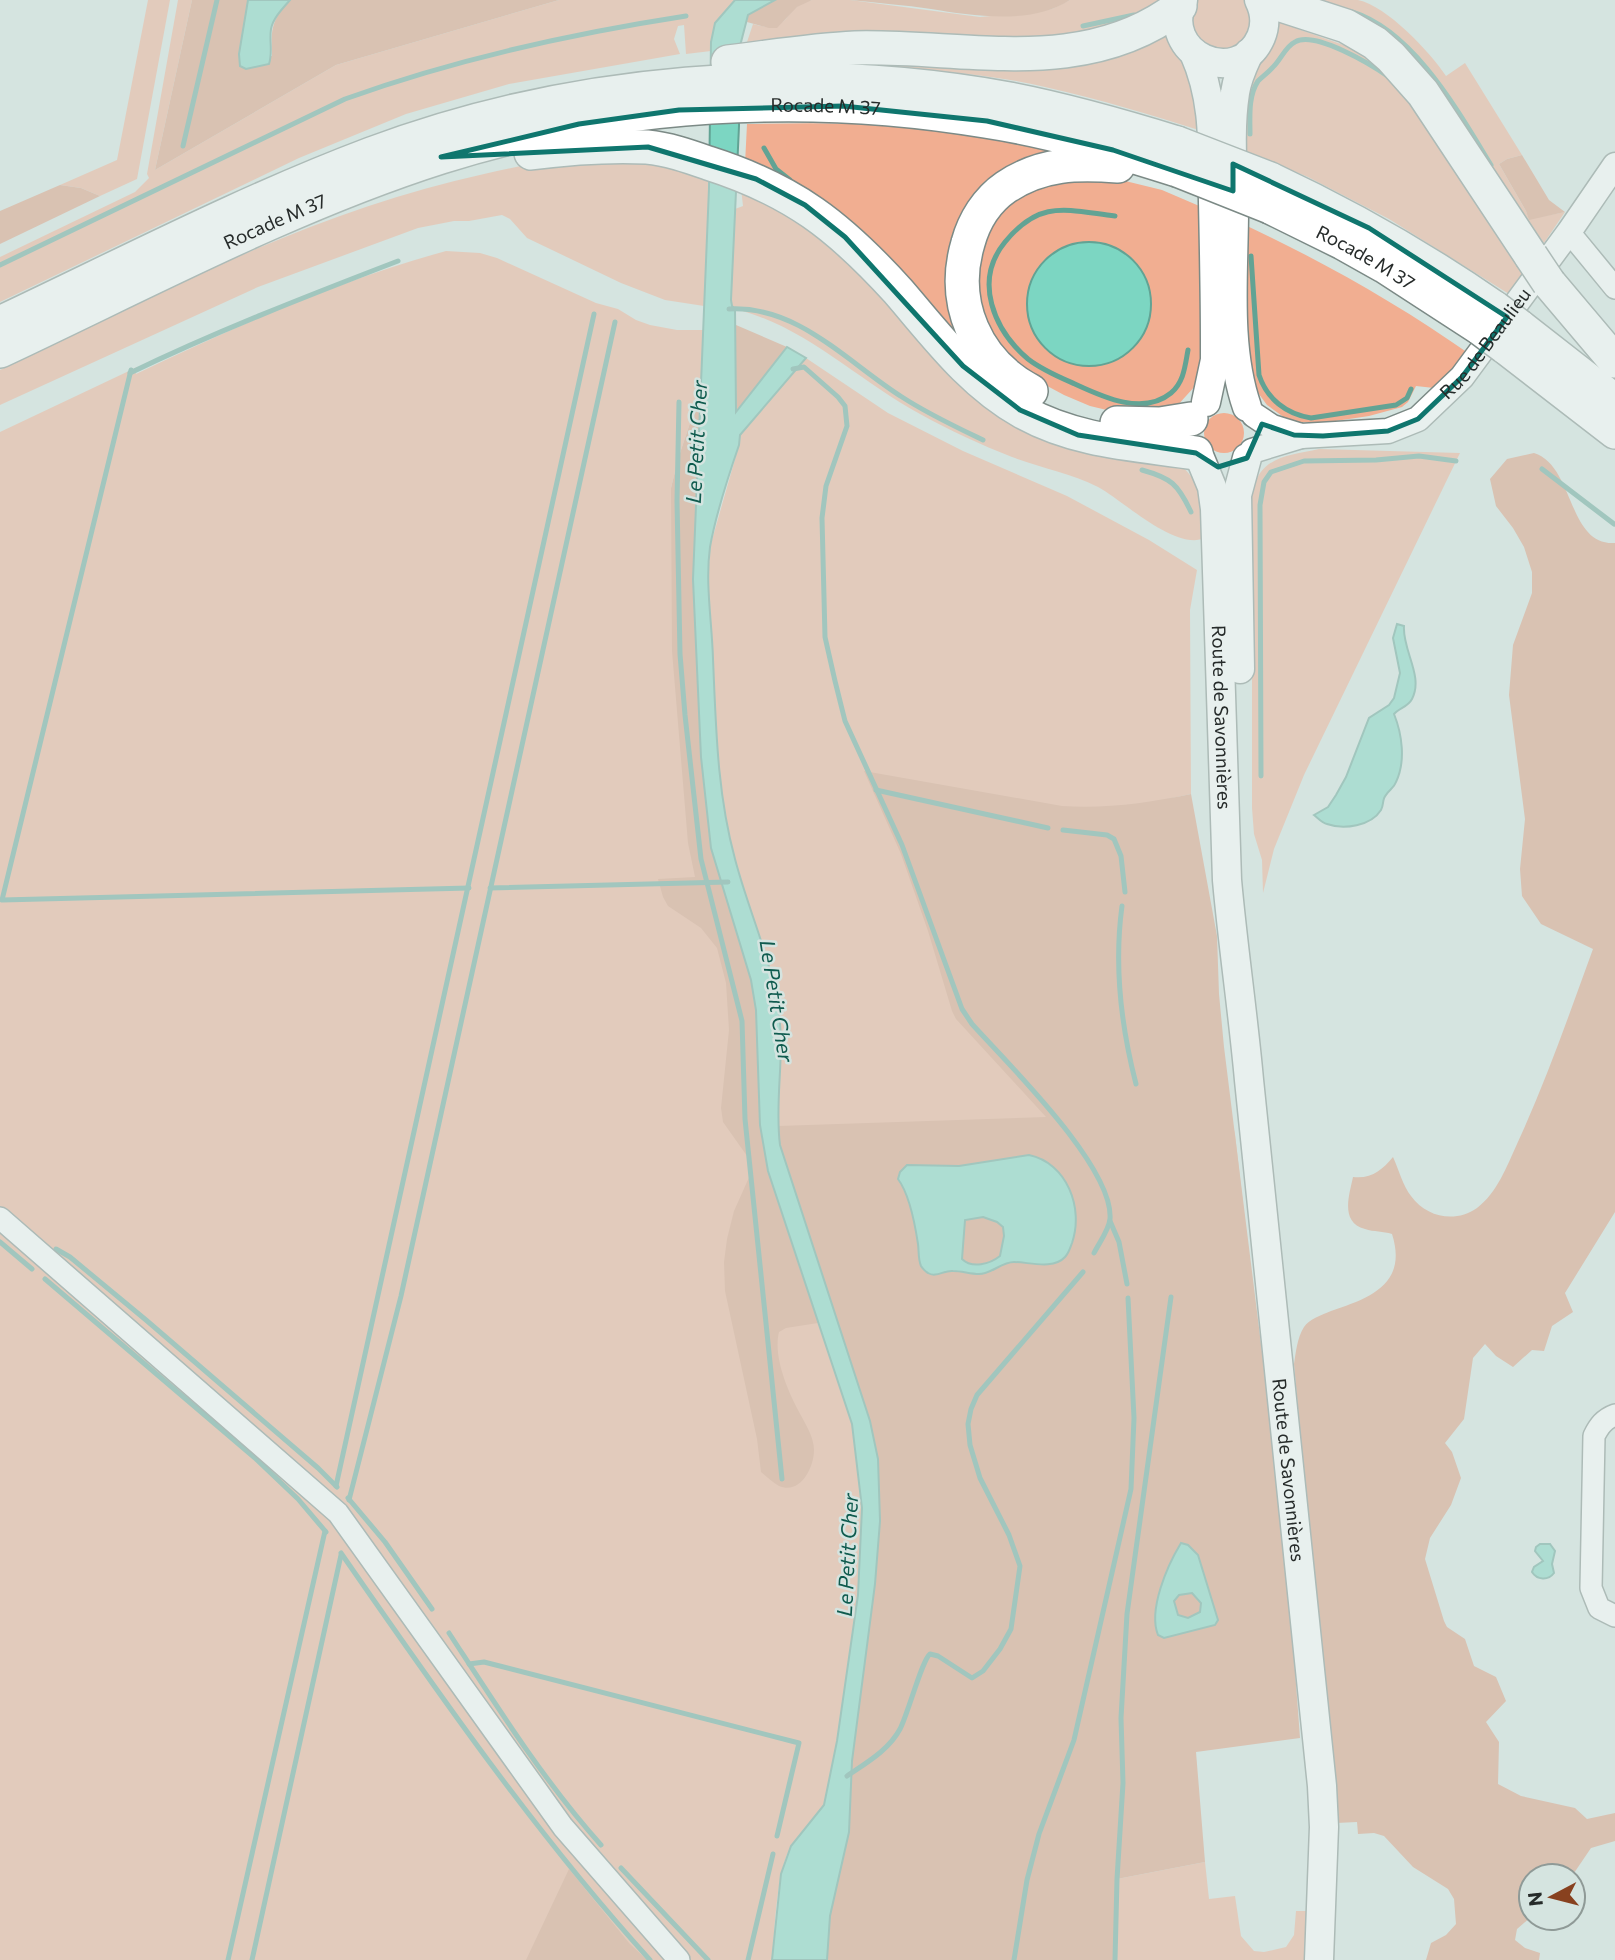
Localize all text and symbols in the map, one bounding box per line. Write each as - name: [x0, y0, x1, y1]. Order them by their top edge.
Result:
- street label: Rocade M 37: [770, 93, 881, 119]
- street label: Rocade M 37: [220, 188, 330, 254]
- street label: Rocade M 37: [1313, 220, 1420, 294]
- street label: Rue de Beaulieu: [1434, 283, 1535, 403]
- water label: Le Petit Cher: [680, 379, 711, 504]
- street label: Route de Savonnières: [1208, 625, 1237, 810]
- water label: Le Petit Cher: [755, 938, 800, 1064]
- street label: Route de Savonnières: [1268, 1377, 1310, 1563]
- water label: Le Petit Cher: [831, 1492, 862, 1617]
- north arrow: [1517, 1862, 1587, 1932]
- text: N: [1522, 1891, 1547, 1908]

